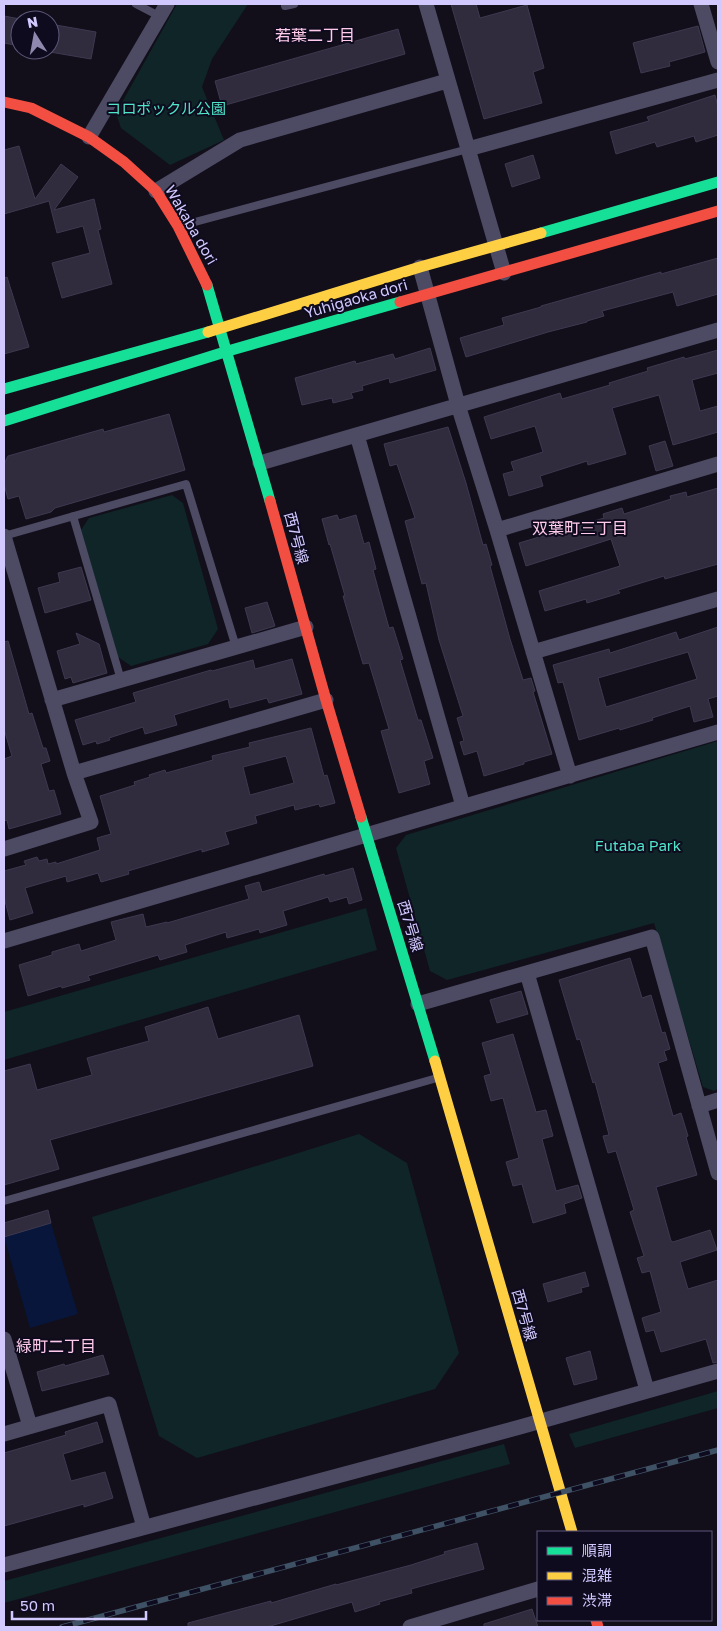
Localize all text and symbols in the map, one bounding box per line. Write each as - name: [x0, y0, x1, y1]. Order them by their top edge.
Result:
- north arrow: [10, 10, 60, 60]
- text: N: [26, 12, 39, 31]
- district label: 若葉二丁目: [275, 25, 355, 45]
- park label: コロポックル公園: [106, 99, 226, 117]
- street label: Wakaba dori: [162, 182, 222, 267]
- street label: Yuhigaoka dori: [302, 275, 409, 321]
- street label: 西7号線: [281, 510, 313, 566]
- district label: 双葉町三丁目: [532, 518, 628, 538]
- park label: Futaba Park: [595, 836, 682, 854]
- street label: 西7号線: [395, 898, 427, 954]
- street label: 西7号線: [509, 1287, 541, 1343]
- district label: 緑町二丁目: [16, 1336, 96, 1356]
- legend: [537, 1531, 712, 1621]
- text: 順調: [582, 1541, 612, 1559]
- text: 混雑: [582, 1566, 612, 1584]
- scale bar: [12, 1588, 146, 1620]
- text: 渋滞: [582, 1591, 612, 1609]
- text: 50 m: [20, 1596, 55, 1614]

